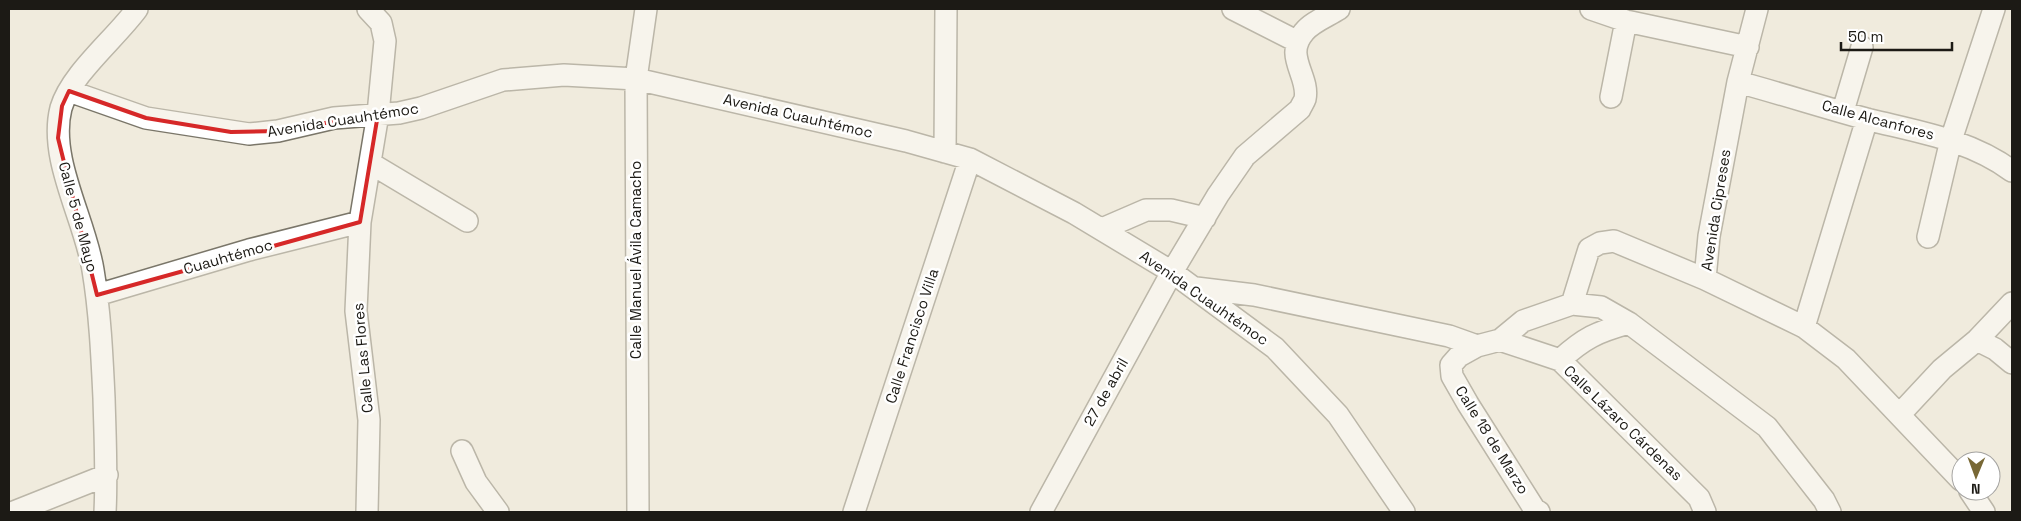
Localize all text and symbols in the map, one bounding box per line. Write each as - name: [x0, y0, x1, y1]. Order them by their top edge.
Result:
- scale bar: [1841, 20, 1952, 52]
- text: 50 m: [1848, 27, 1883, 46]
- street label: Avenida Cuauhtémoc: [721, 89, 875, 142]
- street label: Calle Alcanfores: [1820, 95, 1936, 144]
- street label: Avenida Cuauhtémoc: [266, 98, 420, 141]
- street label: Avenida Cipreses: [1697, 148, 1735, 272]
- street label: Calle 5 de Mayo: [55, 160, 102, 274]
- street label: Calle Manuel Ávila Camacho: [626, 161, 645, 359]
- street label: Cuauhtémoc: [181, 235, 275, 278]
- street label: Avenida Cuauhtémoc: [1136, 246, 1272, 349]
- street label: Calle Francisco Villa: [881, 265, 942, 406]
- street label: Calle Las Flores: [348, 302, 377, 414]
- street label: 27 de abril: [1079, 354, 1132, 429]
- street label: Calle Lázaro Cárdenas: [1560, 361, 1687, 484]
- street label: Calle 18 de Marzo: [1451, 382, 1533, 497]
- north arrow: [1951, 451, 2001, 501]
- text: N: [1971, 480, 1981, 498]

